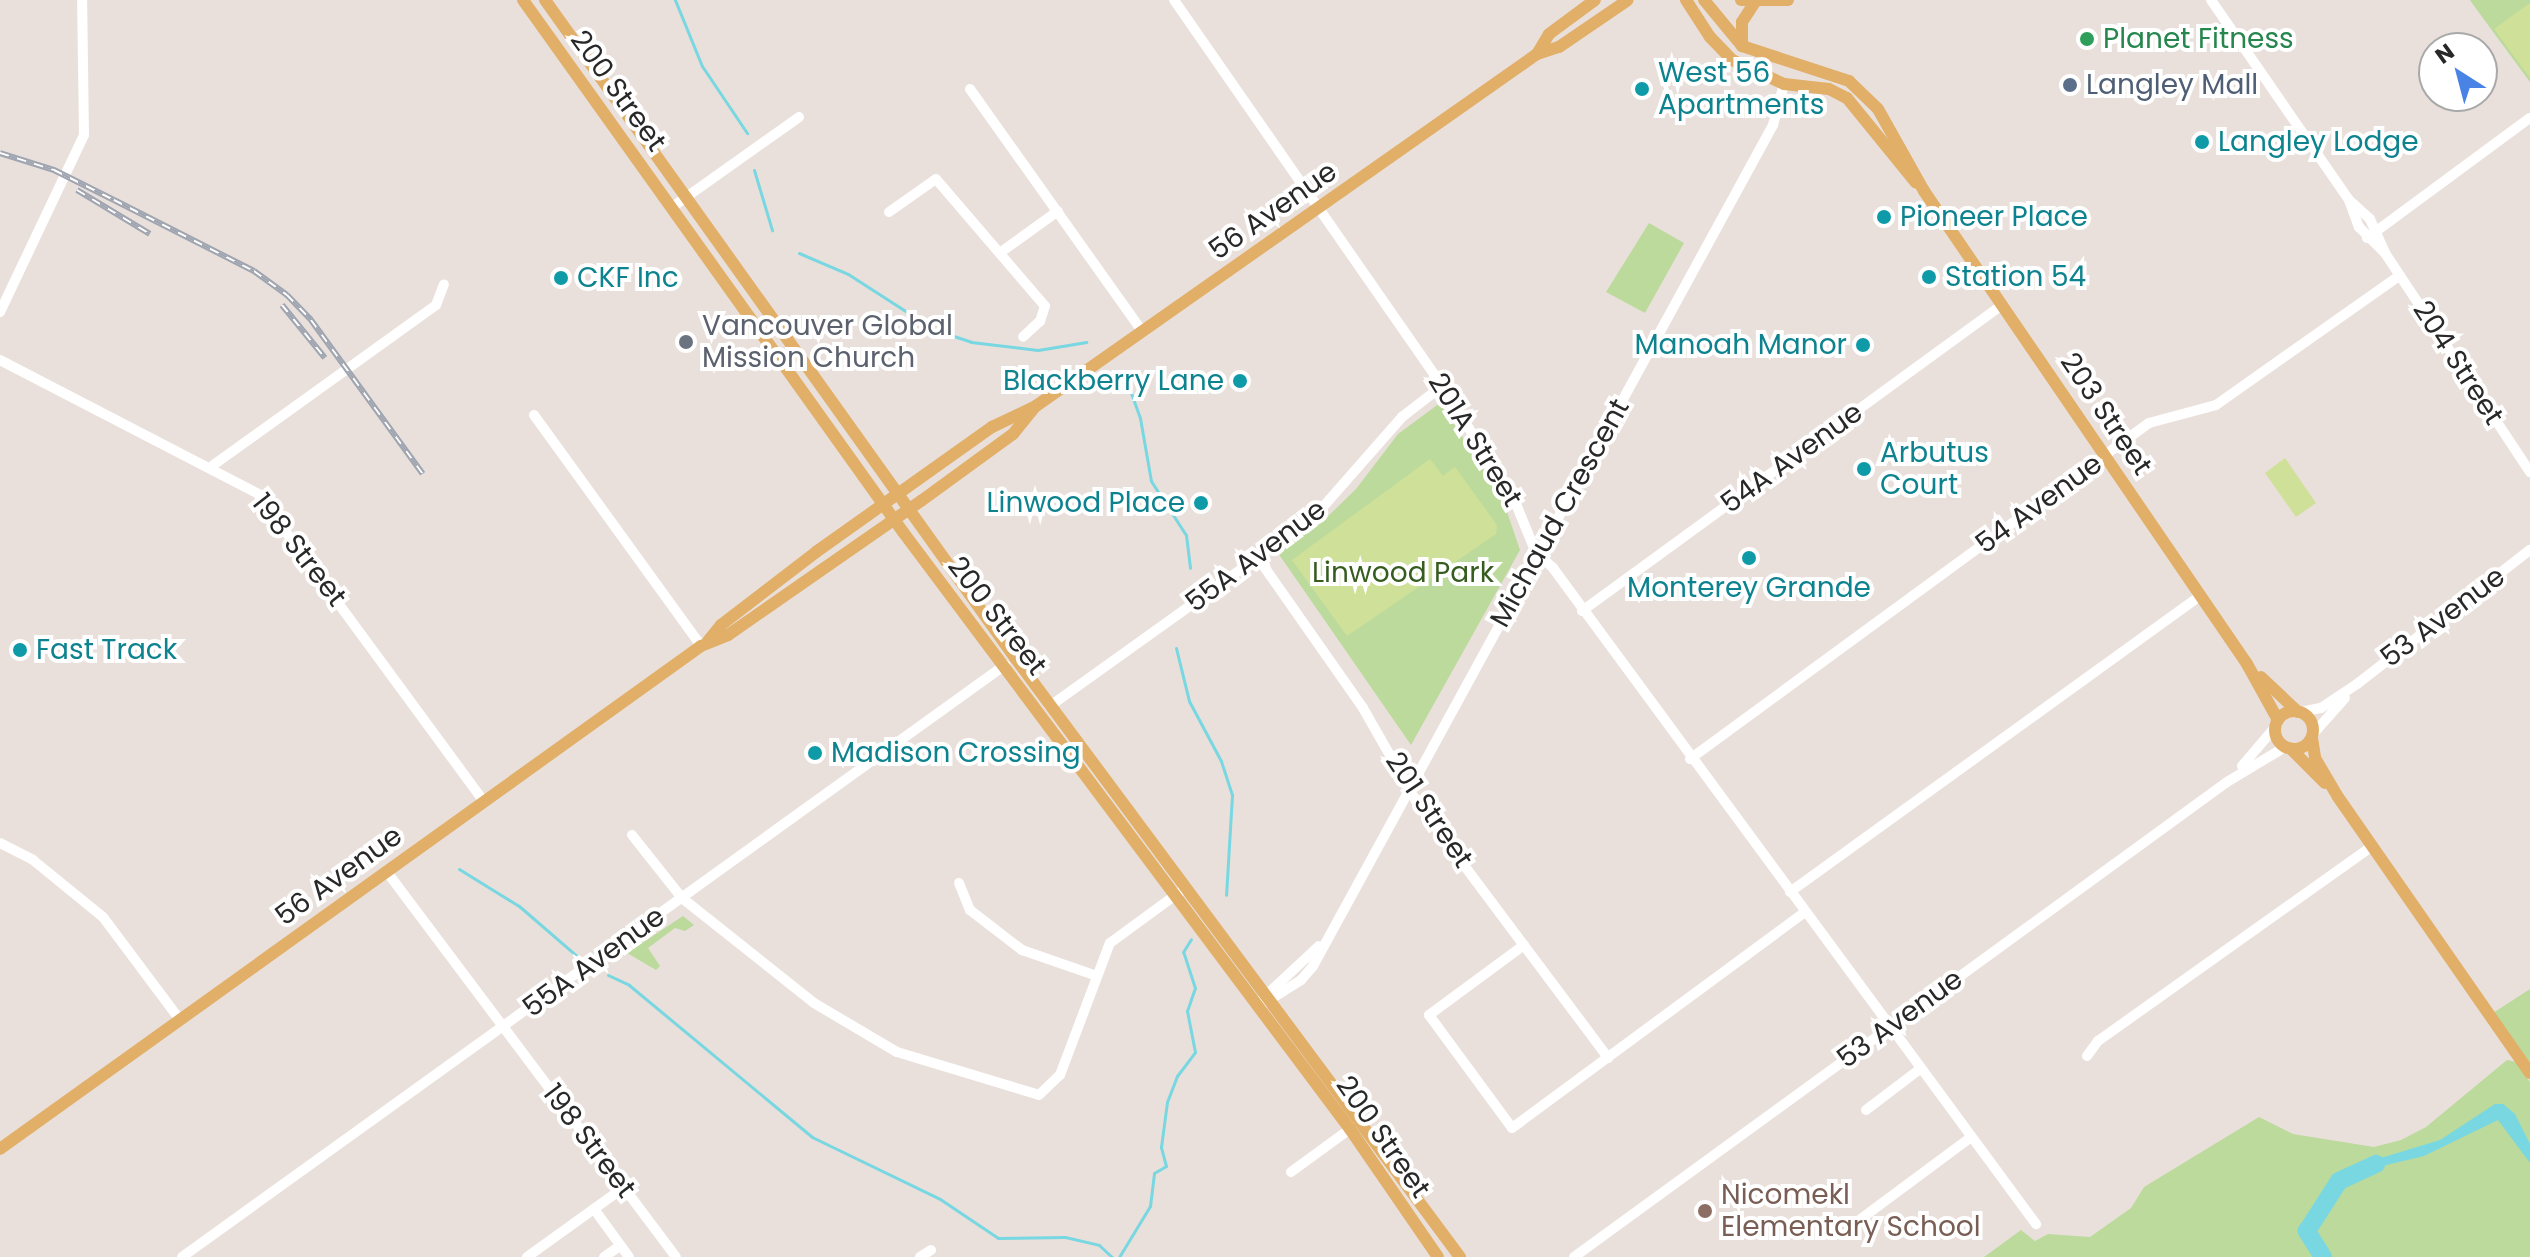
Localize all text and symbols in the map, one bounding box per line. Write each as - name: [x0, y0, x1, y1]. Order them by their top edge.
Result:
- place label: Planet Fitness: [2103, 22, 2294, 56]
- street label: 200 Street: [563, 24, 673, 158]
- marker: Planet Fitness: [2078, 30, 2096, 48]
- north arrow: [2418, 32, 2498, 112]
- text: N: [2429, 36, 2461, 71]
- place label: West 56 Apartments: [1658, 56, 1824, 122]
- place label: Langley Mall: [2086, 68, 2258, 102]
- marker: Langley Mall: [2061, 76, 2079, 94]
- marker: West 56 Apartments: [1633, 80, 1651, 98]
- place label: Langley Lodge: [2218, 125, 2419, 159]
- marker: Langley Lodge: [2193, 133, 2211, 151]
- street label: 56 Avenue: [1203, 155, 1343, 267]
- place label: Pioneer Place: [1900, 200, 2088, 234]
- marker: Pioneer Place: [1875, 208, 1893, 226]
- place label: Station 54: [1945, 260, 2086, 294]
- place label: CKF Inc: [577, 261, 679, 295]
- marker: Station 54: [1920, 268, 1938, 286]
- marker: CKF Inc: [552, 269, 570, 287]
- street label: 204 Street: [2406, 295, 2510, 431]
- place label: Vancouver Global Mission Church: [702, 309, 953, 375]
- place label: Manoah Manor: [1634, 328, 1847, 362]
- marker: Vancouver Global Mission Church: [677, 333, 695, 351]
- marker: Manoah Manor: [1854, 336, 1872, 354]
- street label: 203 Street: [2053, 347, 2159, 481]
- place label: Blackberry Lane: [1003, 364, 1224, 398]
- street label: 201A Street: [1421, 367, 1529, 513]
- marker: Blackberry Lane: [1231, 372, 1249, 390]
- street label: Michaud Crescent: [1483, 393, 1637, 633]
- street label: 54A Avenue: [1715, 395, 1869, 521]
- place label: Arbutus Court: [1880, 436, 1989, 502]
- street label: 54 Avenue: [1969, 447, 2109, 561]
- marker: Arbutus Court: [1855, 460, 1873, 478]
- place label: Linwood Place: [987, 486, 1185, 520]
- street label: 198 Street: [245, 487, 353, 613]
- street label: 55A Avenue: [1179, 492, 1333, 620]
- marker: Linwood Place: [1192, 494, 1210, 512]
- marker: Monterey Grande: [1740, 549, 1758, 567]
- street label: 200 Street: [940, 550, 1054, 682]
- park label: Linwood Park: [1312, 556, 1494, 590]
- street label: 53 Avenue: [2374, 559, 2512, 675]
- place label: Monterey Grande: [1627, 571, 1871, 605]
- place label: Fast Track: [36, 633, 177, 667]
- marker: Fast Track: [11, 641, 29, 659]
- place label: Madison Crossing: [831, 736, 1081, 770]
- marker: Madison Crossing: [806, 744, 824, 762]
- street label: 201 Street: [1378, 746, 1480, 874]
- street label: 56 Avenue: [269, 819, 409, 933]
- street label: 55A Avenue: [517, 899, 671, 1025]
- street label: 53 Avenue: [1831, 962, 1969, 1076]
- street label: 200 Street: [1329, 1070, 1437, 1204]
- street label: 198 Street: [535, 1077, 643, 1205]
- place label: Nicomekl Elementary School: [1721, 1178, 1981, 1244]
- marker: Nicomekl Elementary School: [1696, 1202, 1714, 1220]

